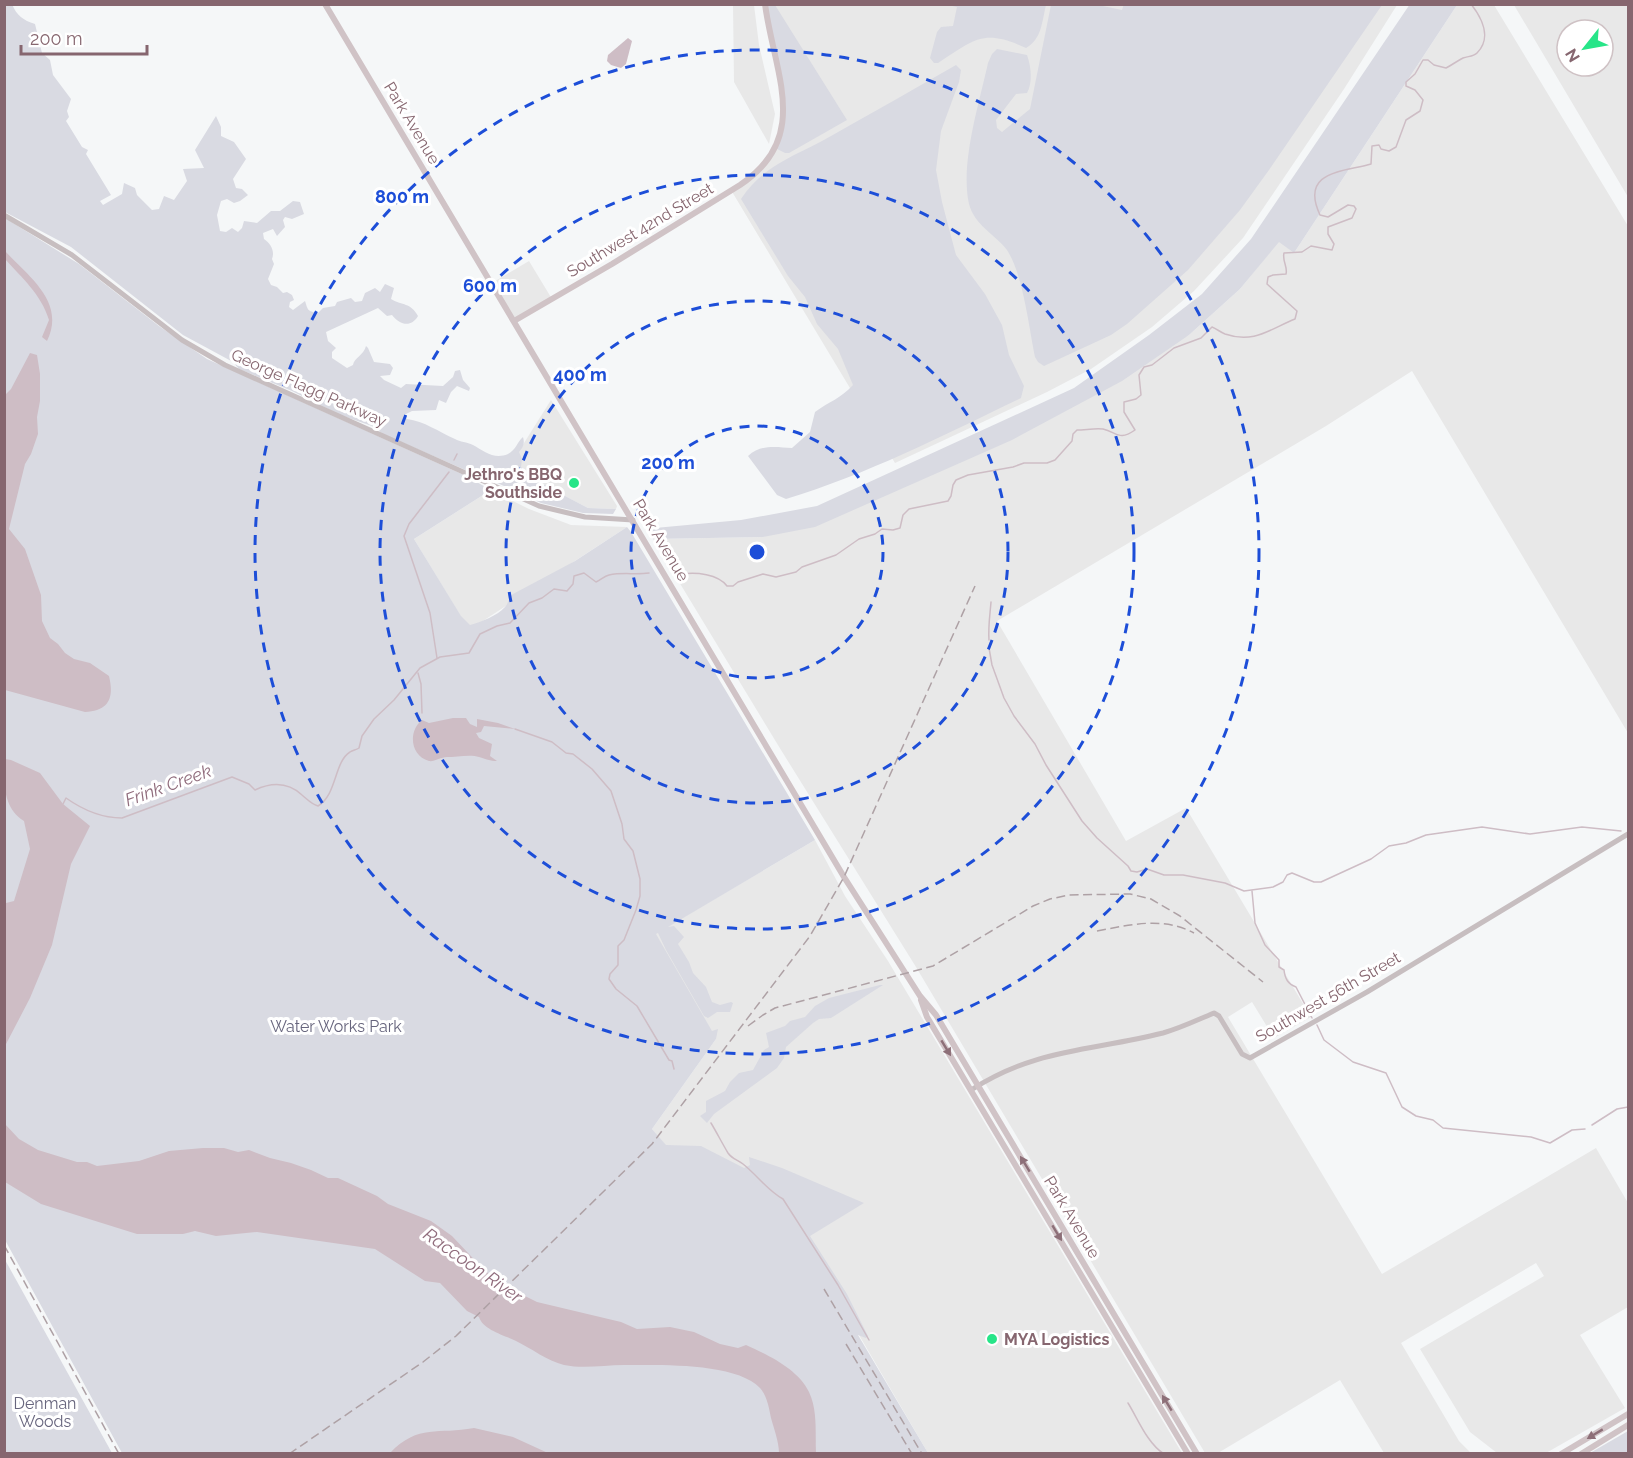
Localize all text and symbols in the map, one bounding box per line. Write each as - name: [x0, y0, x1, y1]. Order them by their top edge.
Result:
- scale bar: [21, 18, 147, 56]
- north arrow: [1555, 18, 1615, 78]
- text: 200 m: [30, 28, 83, 49]
- text: N: [1561, 45, 1584, 66]
- street label: Park Avenue: [380, 79, 444, 167]
- street label: Southwest 42nd Street: [563, 178, 717, 281]
- text: 800 m: [375, 186, 429, 207]
- text: 600 m: [463, 275, 517, 296]
- street label: George Flagg Parkway: [228, 345, 390, 431]
- text: 400 m: [553, 364, 607, 385]
- text: 200 m: [641, 452, 695, 473]
- place label: Jethro's BBQ Southside: [464, 465, 562, 502]
- marker: Jethro's BBQ Southside: [567, 476, 581, 490]
- street label: Park Avenue: [629, 496, 693, 584]
- centre of rings: [747, 542, 767, 562]
- water label: Frink Creek: [122, 760, 214, 810]
- street label: Southwest 56th Street: [1252, 947, 1404, 1046]
- park label: Water Works Park: [270, 1017, 402, 1036]
- one-way arrow: [941, 1040, 952, 1056]
- one-way arrow: [1020, 1155, 1030, 1172]
- street label: Park Avenue: [1040, 1173, 1104, 1261]
- water label: Raccoon River: [420, 1223, 527, 1307]
- one-way arrow: [1052, 1225, 1063, 1241]
- place label: MYA Logistics: [1004, 1330, 1110, 1349]
- marker: MYA Logistics: [985, 1332, 999, 1346]
- park label: Denman Woods: [14, 1394, 76, 1431]
- one-way arrow: [1162, 1395, 1173, 1411]
- one-way arrow: [1587, 1428, 1603, 1439]

